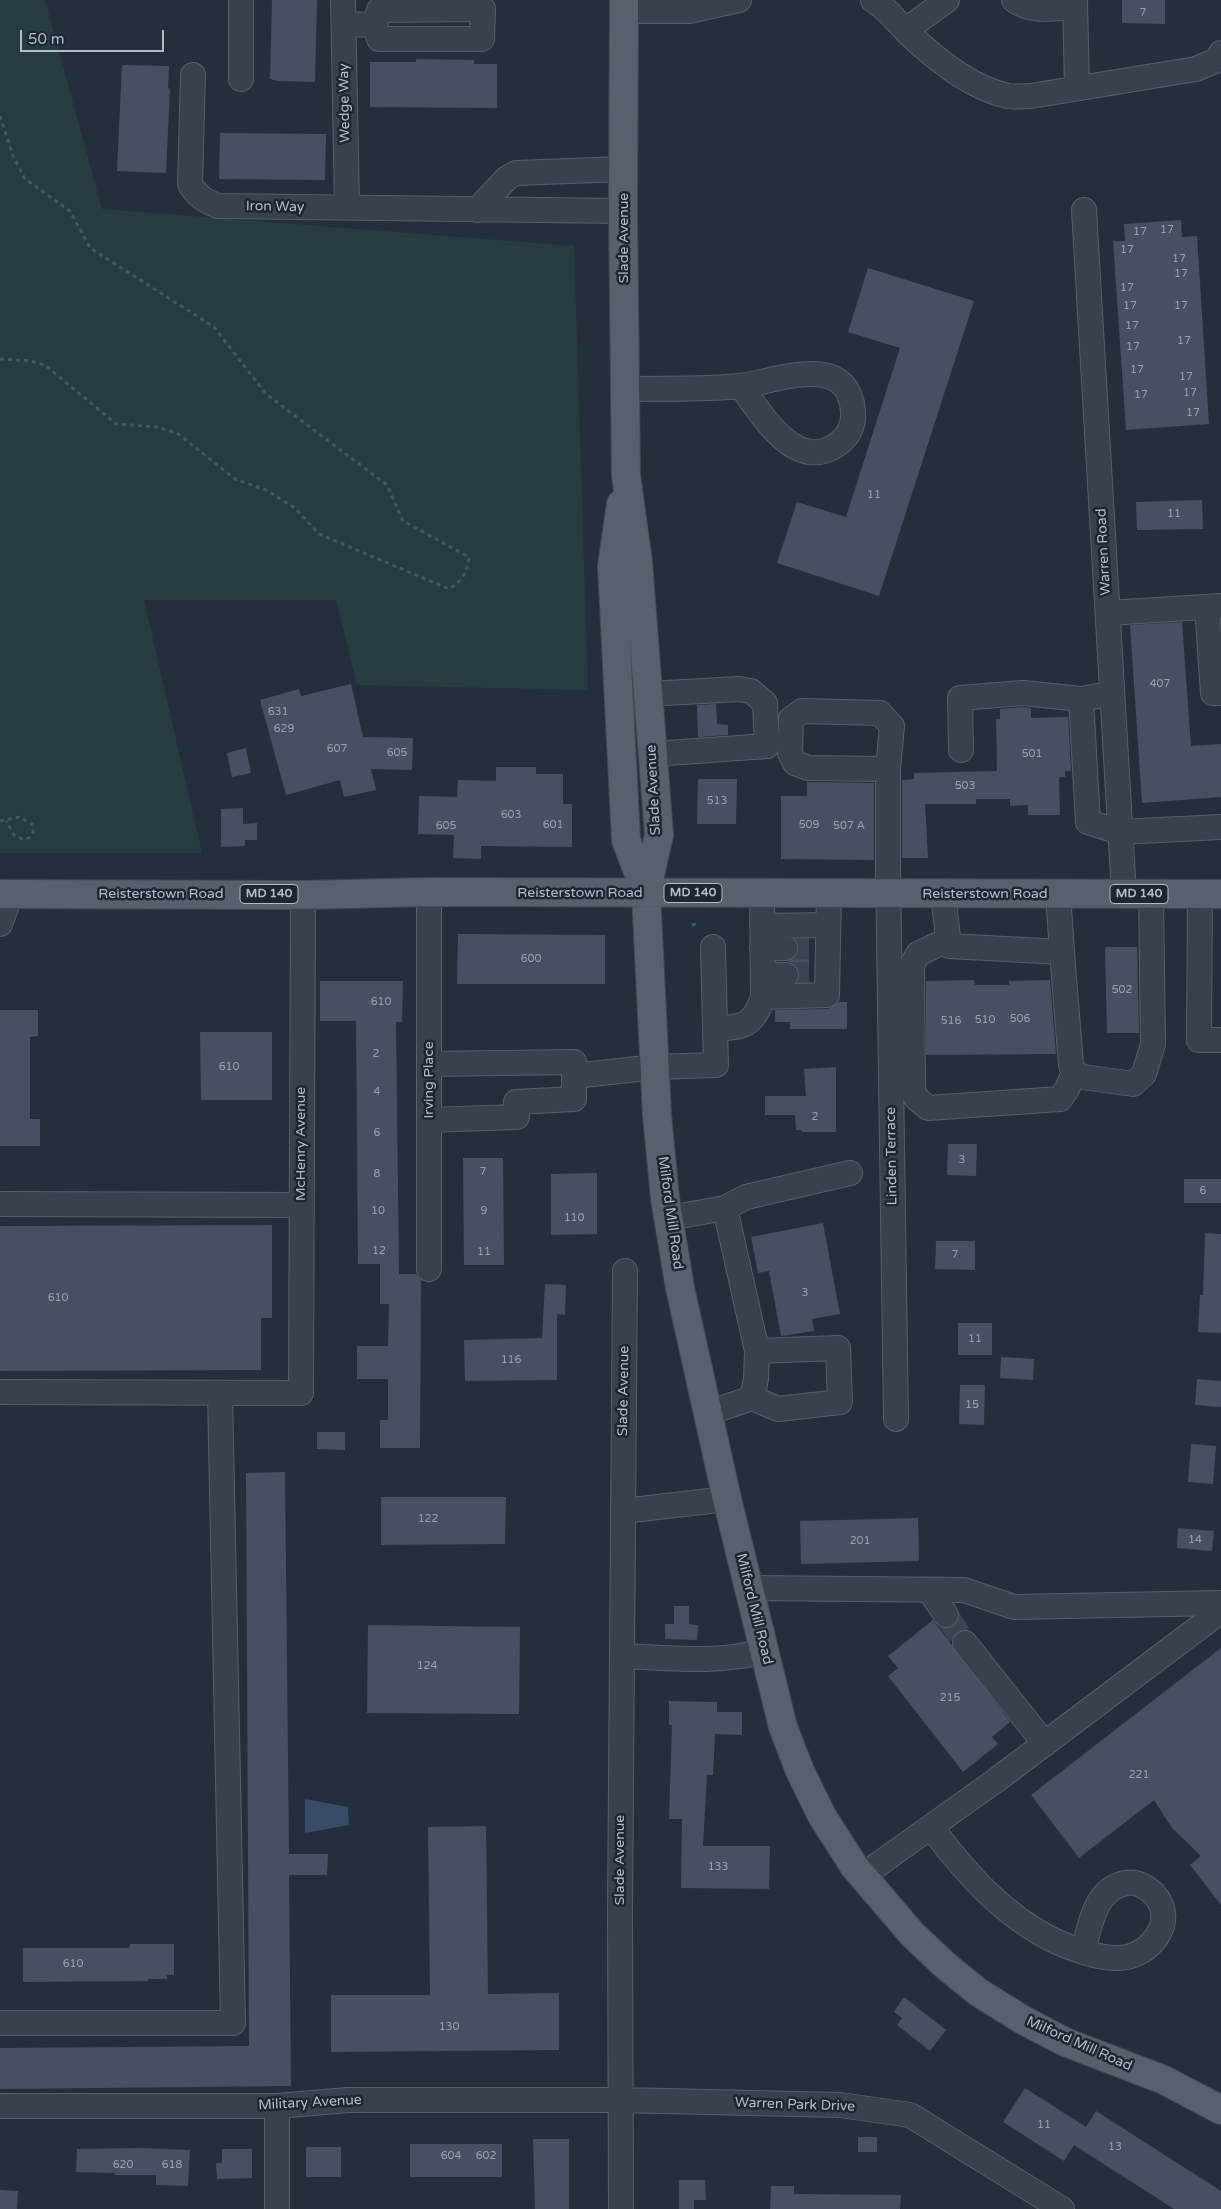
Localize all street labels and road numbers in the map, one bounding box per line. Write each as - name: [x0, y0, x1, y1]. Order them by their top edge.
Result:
- street label: Wedge Way: [336, 63, 354, 143]
- street label: Slade Avenue: [616, 193, 632, 283]
- street label: Iron Way: [246, 198, 304, 216]
- street label: Warren Road: [1093, 508, 1115, 596]
- street label: Slade Avenue: [643, 744, 665, 836]
- road number: MD 140: [240, 884, 298, 904]
- road number: MD 140: [664, 884, 722, 902]
- road number: MD 140: [1110, 884, 1168, 904]
- street label: Reisterstown Road: [517, 885, 643, 901]
- street label: Reisterstown Road: [98, 886, 224, 902]
- street label: Reisterstown Road: [922, 886, 1048, 902]
- street label: Irving Place: [421, 1041, 437, 1119]
- street label: McHenry Avenue: [293, 1087, 309, 1201]
- street label: Linden Terrace: [883, 1107, 901, 1205]
- street label: Milford Mill Road: [654, 1155, 686, 1271]
- street label: Slade Avenue: [615, 1346, 633, 1436]
- street label: Milford Mill Road: [732, 1552, 776, 1666]
- street label: Slade Avenue: [612, 1815, 628, 1905]
- street label: Milford Mill Road: [1023, 2013, 1135, 2075]
- street label: Military Avenue: [258, 2092, 362, 2114]
- street label: Warren Park Drive: [735, 2095, 855, 2115]

